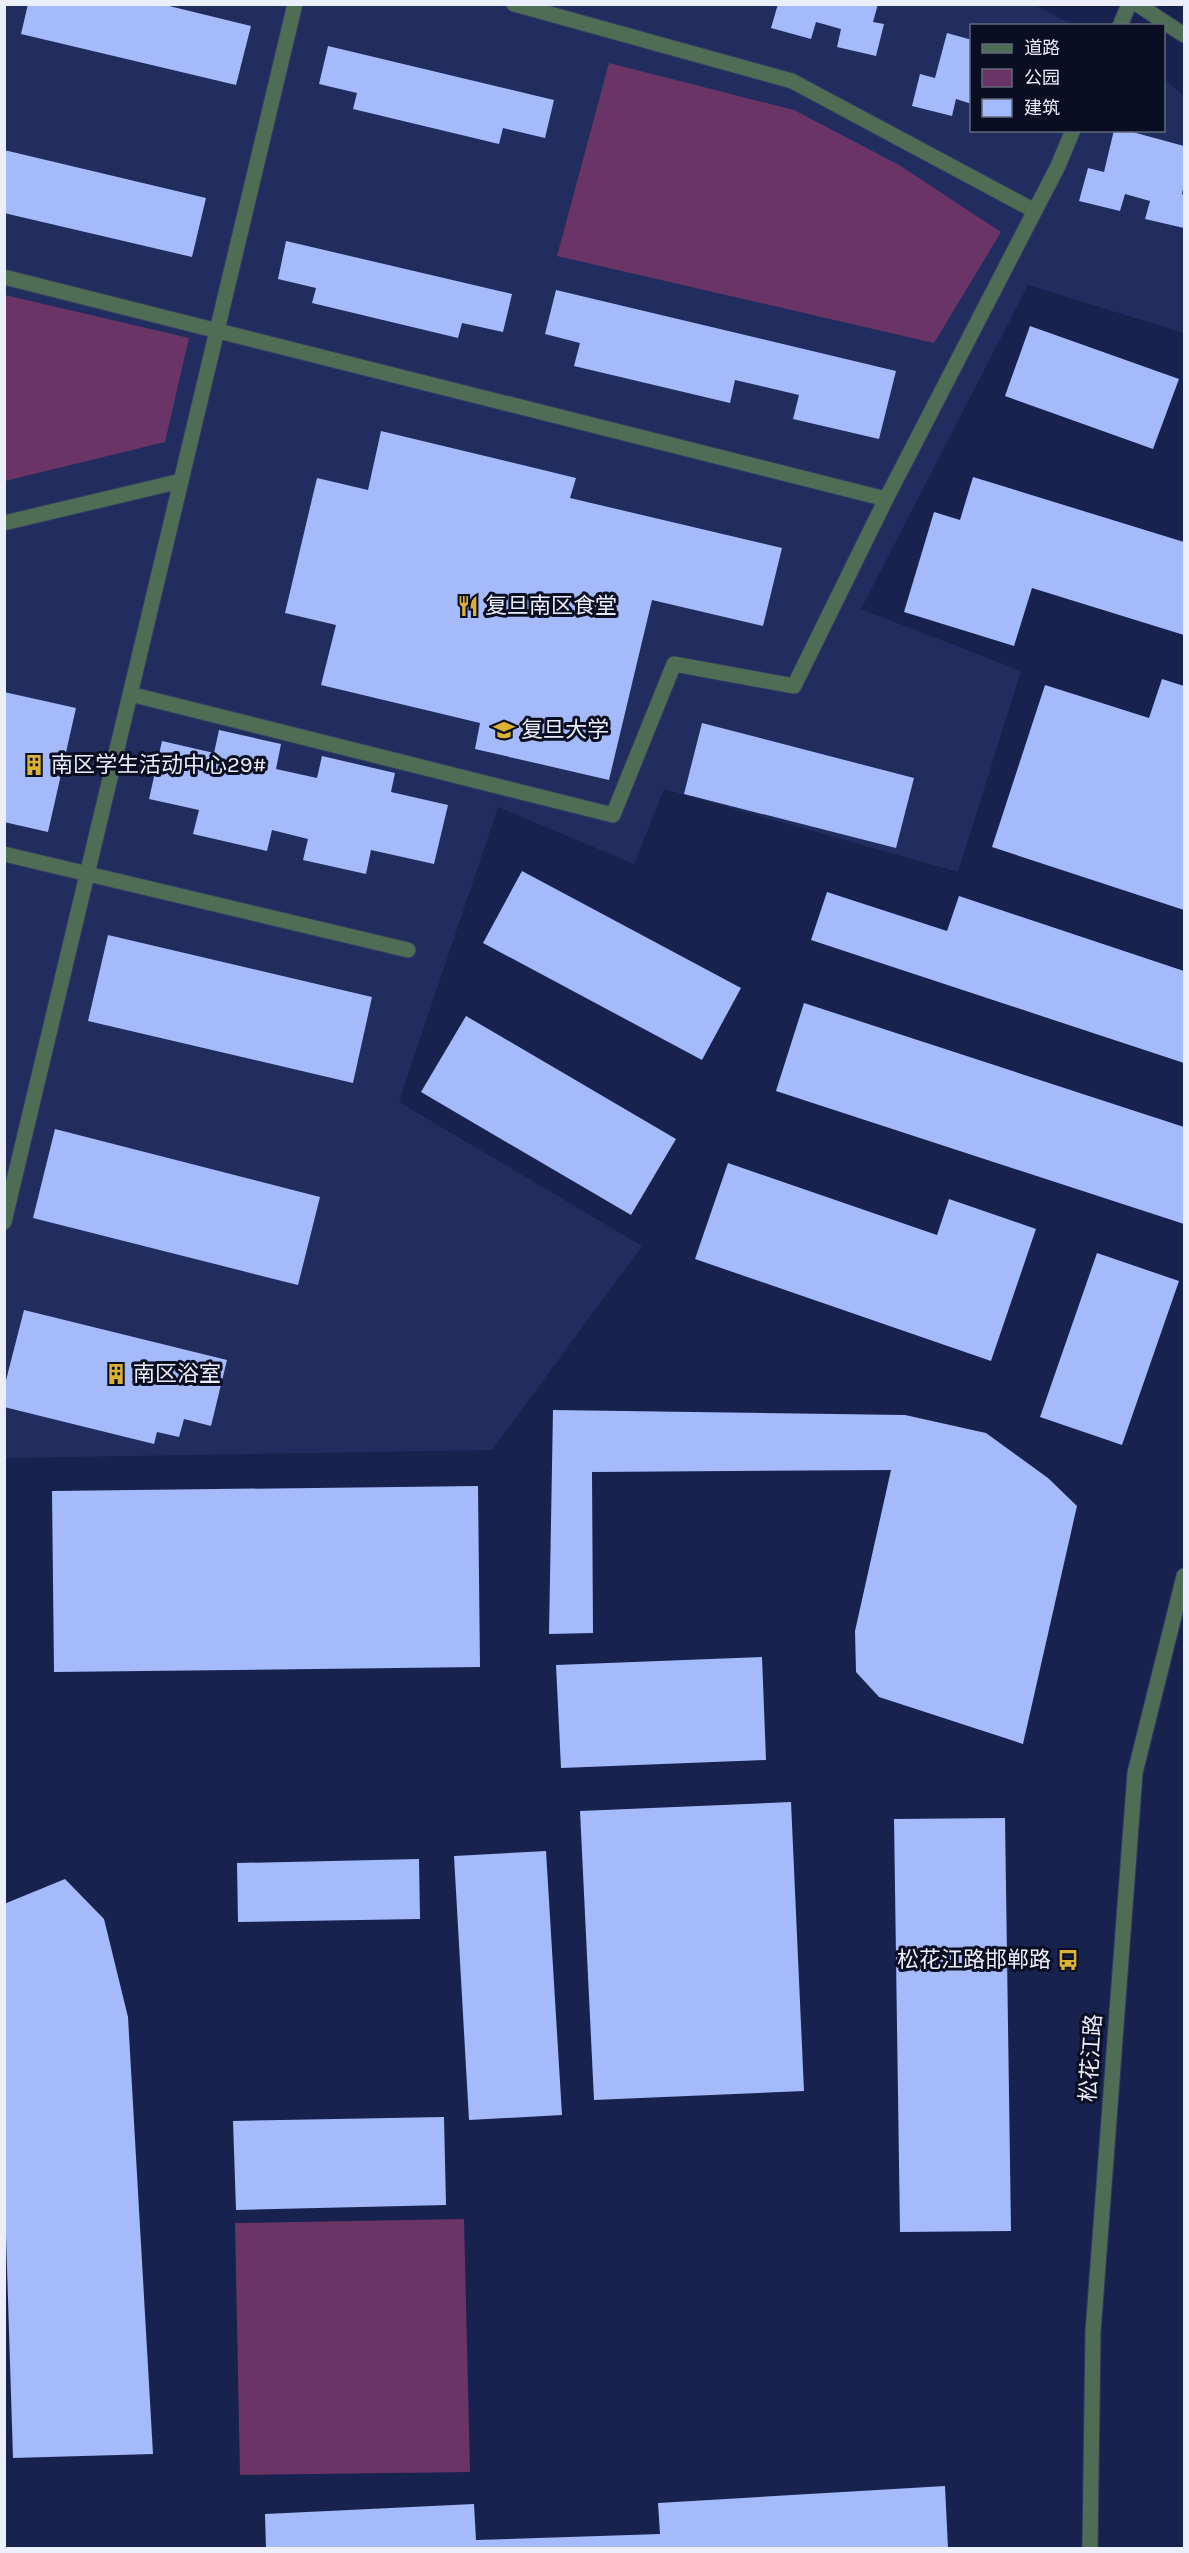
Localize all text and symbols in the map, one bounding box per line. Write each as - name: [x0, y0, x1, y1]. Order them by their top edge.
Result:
- legend: [970, 24, 1165, 132]
- text: 道路: [1024, 37, 1060, 59]
- text: 公园: [1024, 67, 1060, 89]
- text: 建筑: [1024, 97, 1060, 119]
- place label: 复旦南区食堂: [485, 593, 617, 619]
- restaurant icon: 复旦南区食堂: [456, 594, 480, 618]
- place label: 复旦大学: [521, 717, 609, 743]
- school or university icon: 复旦大学: [492, 718, 516, 742]
- place label: 南区学生活动中心29#: [51, 752, 266, 778]
- building icon: 南区学生活动中心29#: [22, 753, 46, 777]
- place label: 南区浴室: [133, 1361, 221, 1387]
- building icon: 南区浴室: [104, 1362, 128, 1386]
- place label: 松花江路邯郸路: [897, 1947, 1051, 1973]
- bus stop icon: 松花江路邯郸路: [1056, 1948, 1080, 1972]
- street label: 松花江路: [1075, 2013, 1107, 2103]

